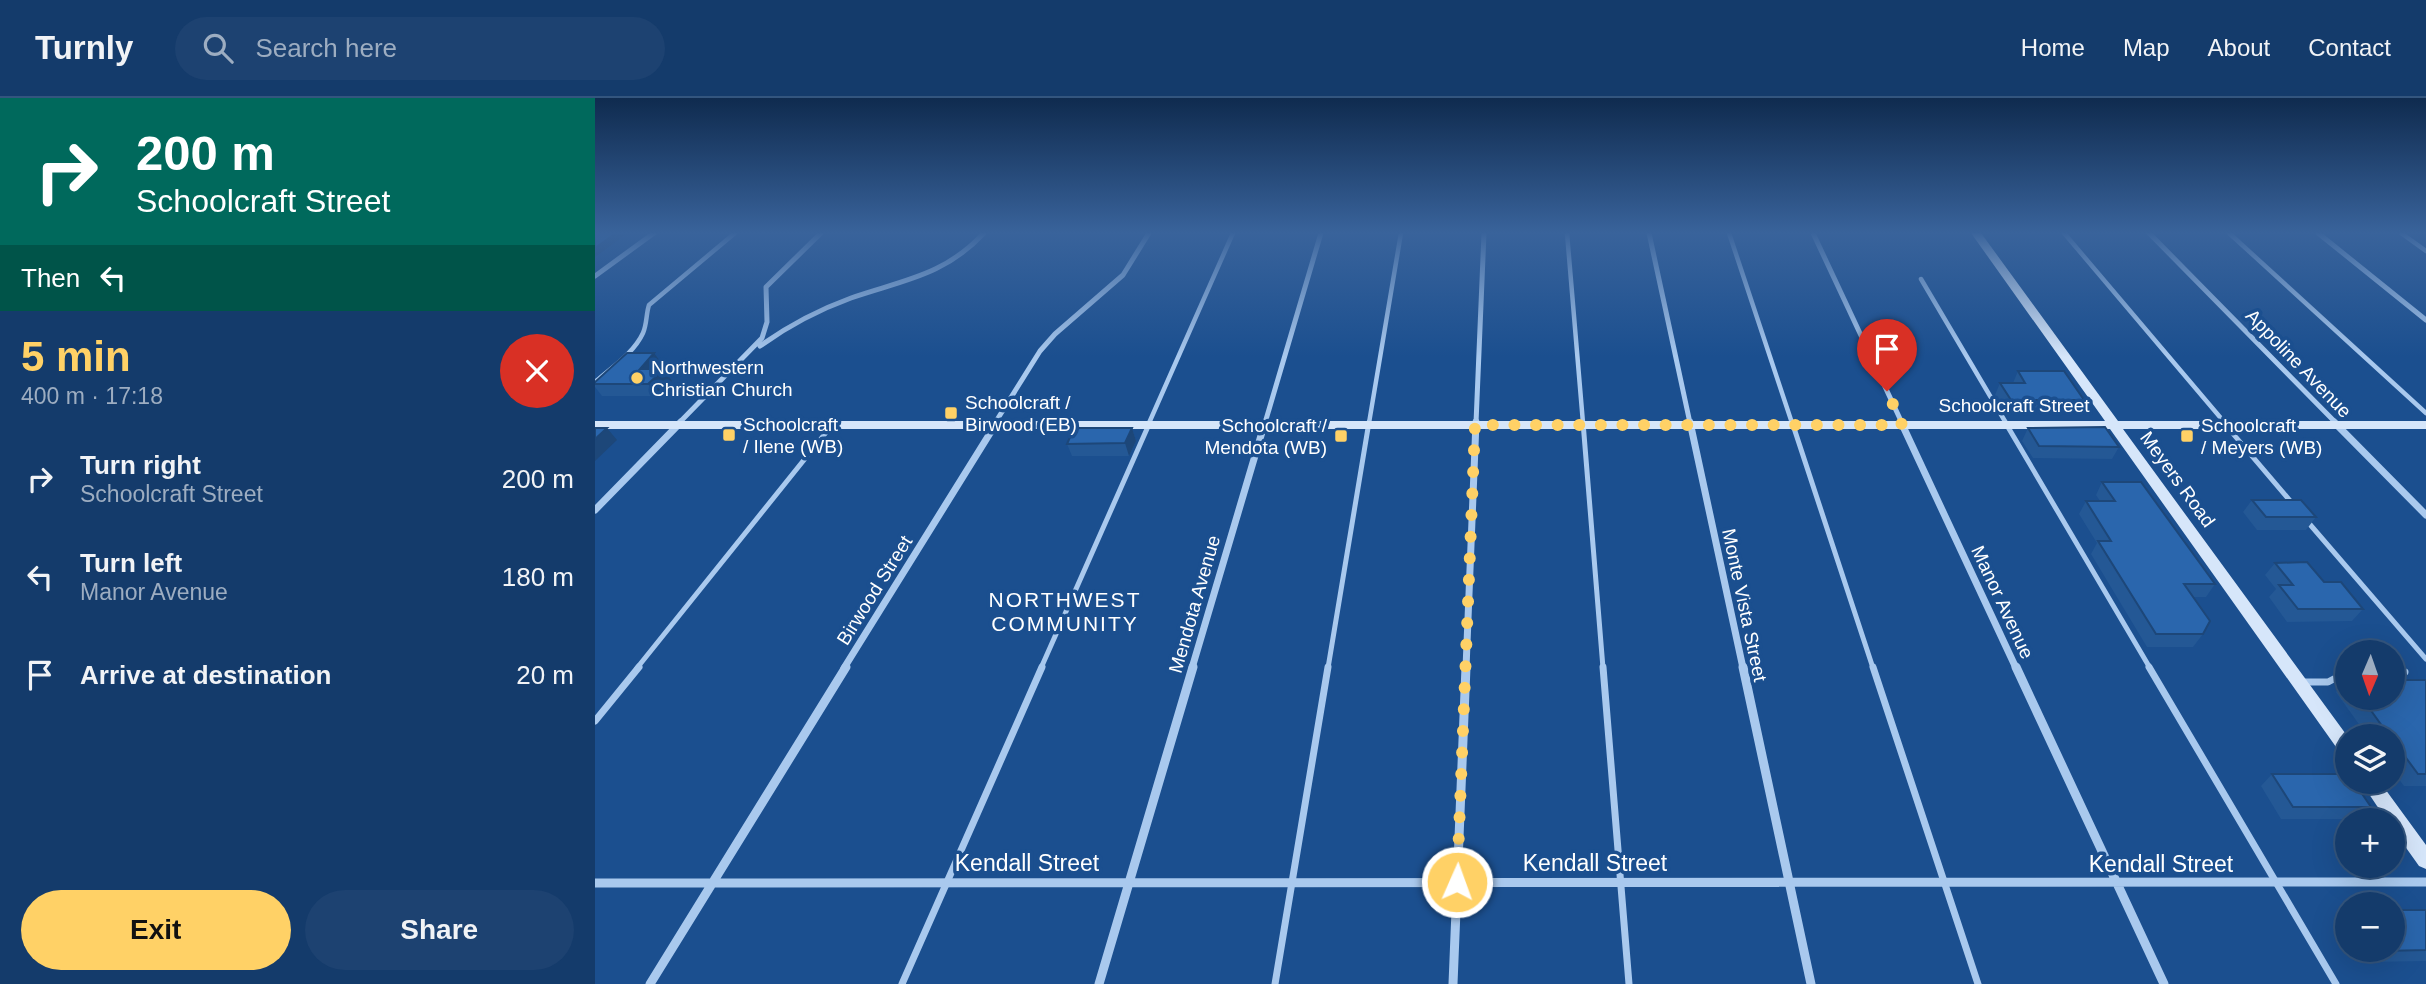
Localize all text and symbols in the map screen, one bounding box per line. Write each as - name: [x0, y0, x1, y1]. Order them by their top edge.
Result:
- search box: [175, 17, 665, 80]
- text: Turnly: [35, 29, 133, 66]
- icon: search: [199, 29, 237, 67]
- text: Search here: [255, 33, 397, 63]
- text: Home: [2021, 34, 2085, 61]
- text: Map: [2123, 34, 2170, 61]
- text: About: [2208, 34, 2270, 61]
- text: Contact: [2308, 34, 2391, 61]
- icon: right: [21, 126, 112, 217]
- text: 200 m: [136, 126, 275, 180]
- text: Schoolcraft Street: [136, 183, 390, 219]
- icon: left: [94, 259, 132, 297]
- text: Then: [21, 263, 80, 293]
- street label: Appoline Avenue: [2242, 305, 2356, 422]
- pin: [1857, 319, 1917, 391]
- icon: arrive: [1868, 330, 1906, 368]
- text: 5 min: [21, 333, 131, 380]
- button: close: [500, 334, 574, 408]
- place label: Northwestern Christian Church: [651, 357, 793, 400]
- marker: Northwestern Christian Church: [629, 370, 645, 386]
- text: 400 m · 17:18: [21, 383, 163, 409]
- place label: Schoolcraft / Birwood (EB): [965, 392, 1077, 435]
- street label: Schoolcraft Street: [1938, 395, 2090, 416]
- marker: Schoolcraft / Birwood (EB): [943, 405, 959, 421]
- place label: Schoolcraft / Ilene (WB): [743, 414, 843, 457]
- place label: Schoolcraft / Mendota (WB): [1205, 415, 1328, 458]
- place label: Schoolcraft / Meyers (WB): [2201, 415, 2322, 458]
- marker: Schoolcraft / Ilene (WB): [721, 427, 737, 443]
- street label: Meyers Road: [2136, 427, 2219, 531]
- marker: Schoolcraft / Mendota (WB): [1333, 428, 1349, 444]
- marker: Schoolcraft / Meyers (WB): [2179, 428, 2195, 444]
- text: Turn right: [80, 450, 201, 480]
- icon: right: [21, 460, 59, 498]
- text: 200 m: [502, 464, 574, 494]
- text: Schoolcraft Street: [80, 481, 263, 507]
- street label: Monte Vista Street: [1718, 527, 1771, 684]
- street label: Birwood Street: [832, 531, 917, 649]
- street label: Mendota Avenue: [1165, 533, 1224, 675]
- street label: Manor Avenue: [1967, 542, 2038, 662]
- text: Turn left: [80, 548, 182, 578]
- icon: left: [21, 558, 59, 596]
- text: 180 m: [502, 562, 574, 592]
- text: Manor Avenue: [80, 579, 228, 605]
- district label: NORTHWEST COMMUNITY: [989, 588, 1141, 635]
- north arrow: [2335, 640, 2405, 710]
- map controls: [2335, 640, 2405, 962]
- icon: arrive: [21, 656, 59, 694]
- text: Arrive at destination: [80, 660, 331, 690]
- text: 20 m: [516, 660, 574, 690]
- button: layers: [2335, 724, 2405, 794]
- button: +: [2335, 808, 2405, 878]
- position arrow: [1420, 845, 1494, 919]
- street label: Kendall Street: [955, 850, 1100, 876]
- street label: Kendall Street: [1523, 850, 1668, 876]
- street label: Kendall Street: [2089, 851, 2234, 877]
- button: Exit: [21, 890, 291, 970]
- button: Share: [305, 890, 574, 970]
- button: −: [2335, 892, 2405, 962]

